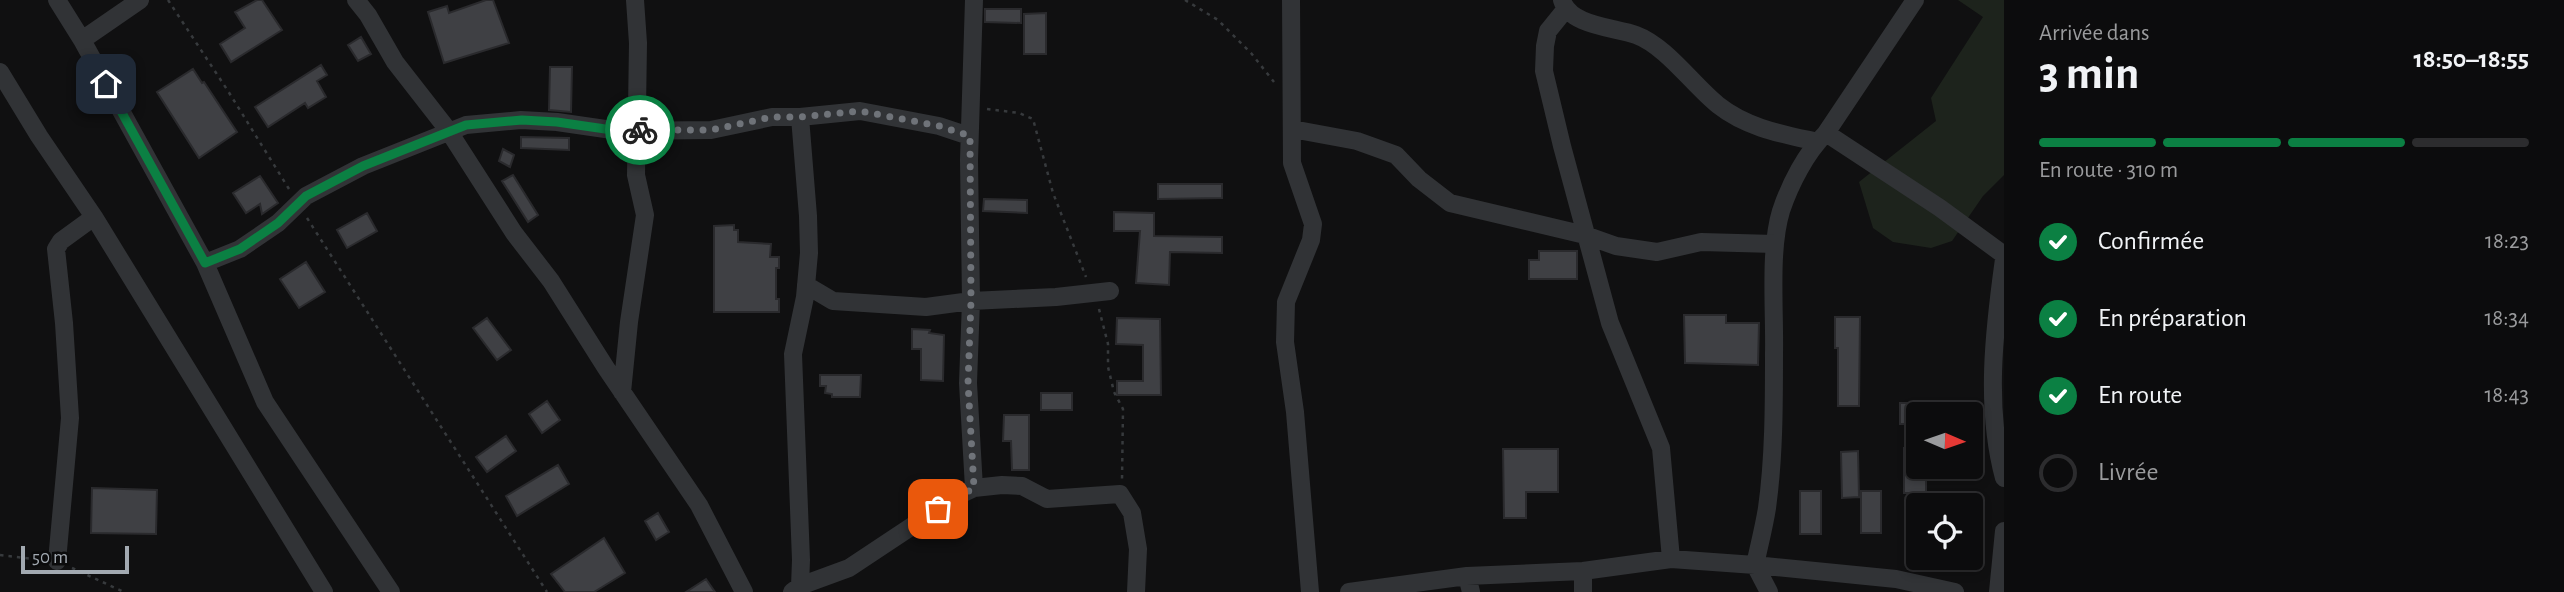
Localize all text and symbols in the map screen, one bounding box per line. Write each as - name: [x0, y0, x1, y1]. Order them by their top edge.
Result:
- text: Arrivée dans: [2039, 22, 2150, 45]
- text: 18:50–18:55: [2414, 46, 2529, 72]
- text: 3 min: [2039, 51, 2139, 97]
- pin: [76, 54, 136, 114]
- icon: home: [87, 65, 125, 103]
- courier: [605, 95, 675, 165]
- icon: bike: [621, 111, 659, 149]
- text: En route · 310 m: [2039, 159, 2178, 182]
- icon: check: [2039, 223, 2077, 261]
- text: Confirmée: [2098, 228, 2204, 254]
- text: 18:23: [2485, 230, 2529, 253]
- icon: check: [2039, 300, 2077, 338]
- text: En préparation: [2098, 305, 2247, 331]
- text: 18:34: [2484, 307, 2529, 330]
- icon: check: [2039, 377, 2077, 415]
- text: En route: [2098, 382, 2182, 408]
- text: 18:43: [2484, 384, 2529, 407]
- north arrow: [1906, 402, 1983, 480]
- map controls: [1906, 402, 1983, 570]
- text: Livrée: [2098, 459, 2158, 485]
- pin: [908, 479, 968, 539]
- icon: bag: [919, 490, 957, 528]
- button: locate: [1906, 493, 1983, 570]
- scale bar: [21, 543, 130, 575]
- text: 50 m: [32, 548, 68, 567]

